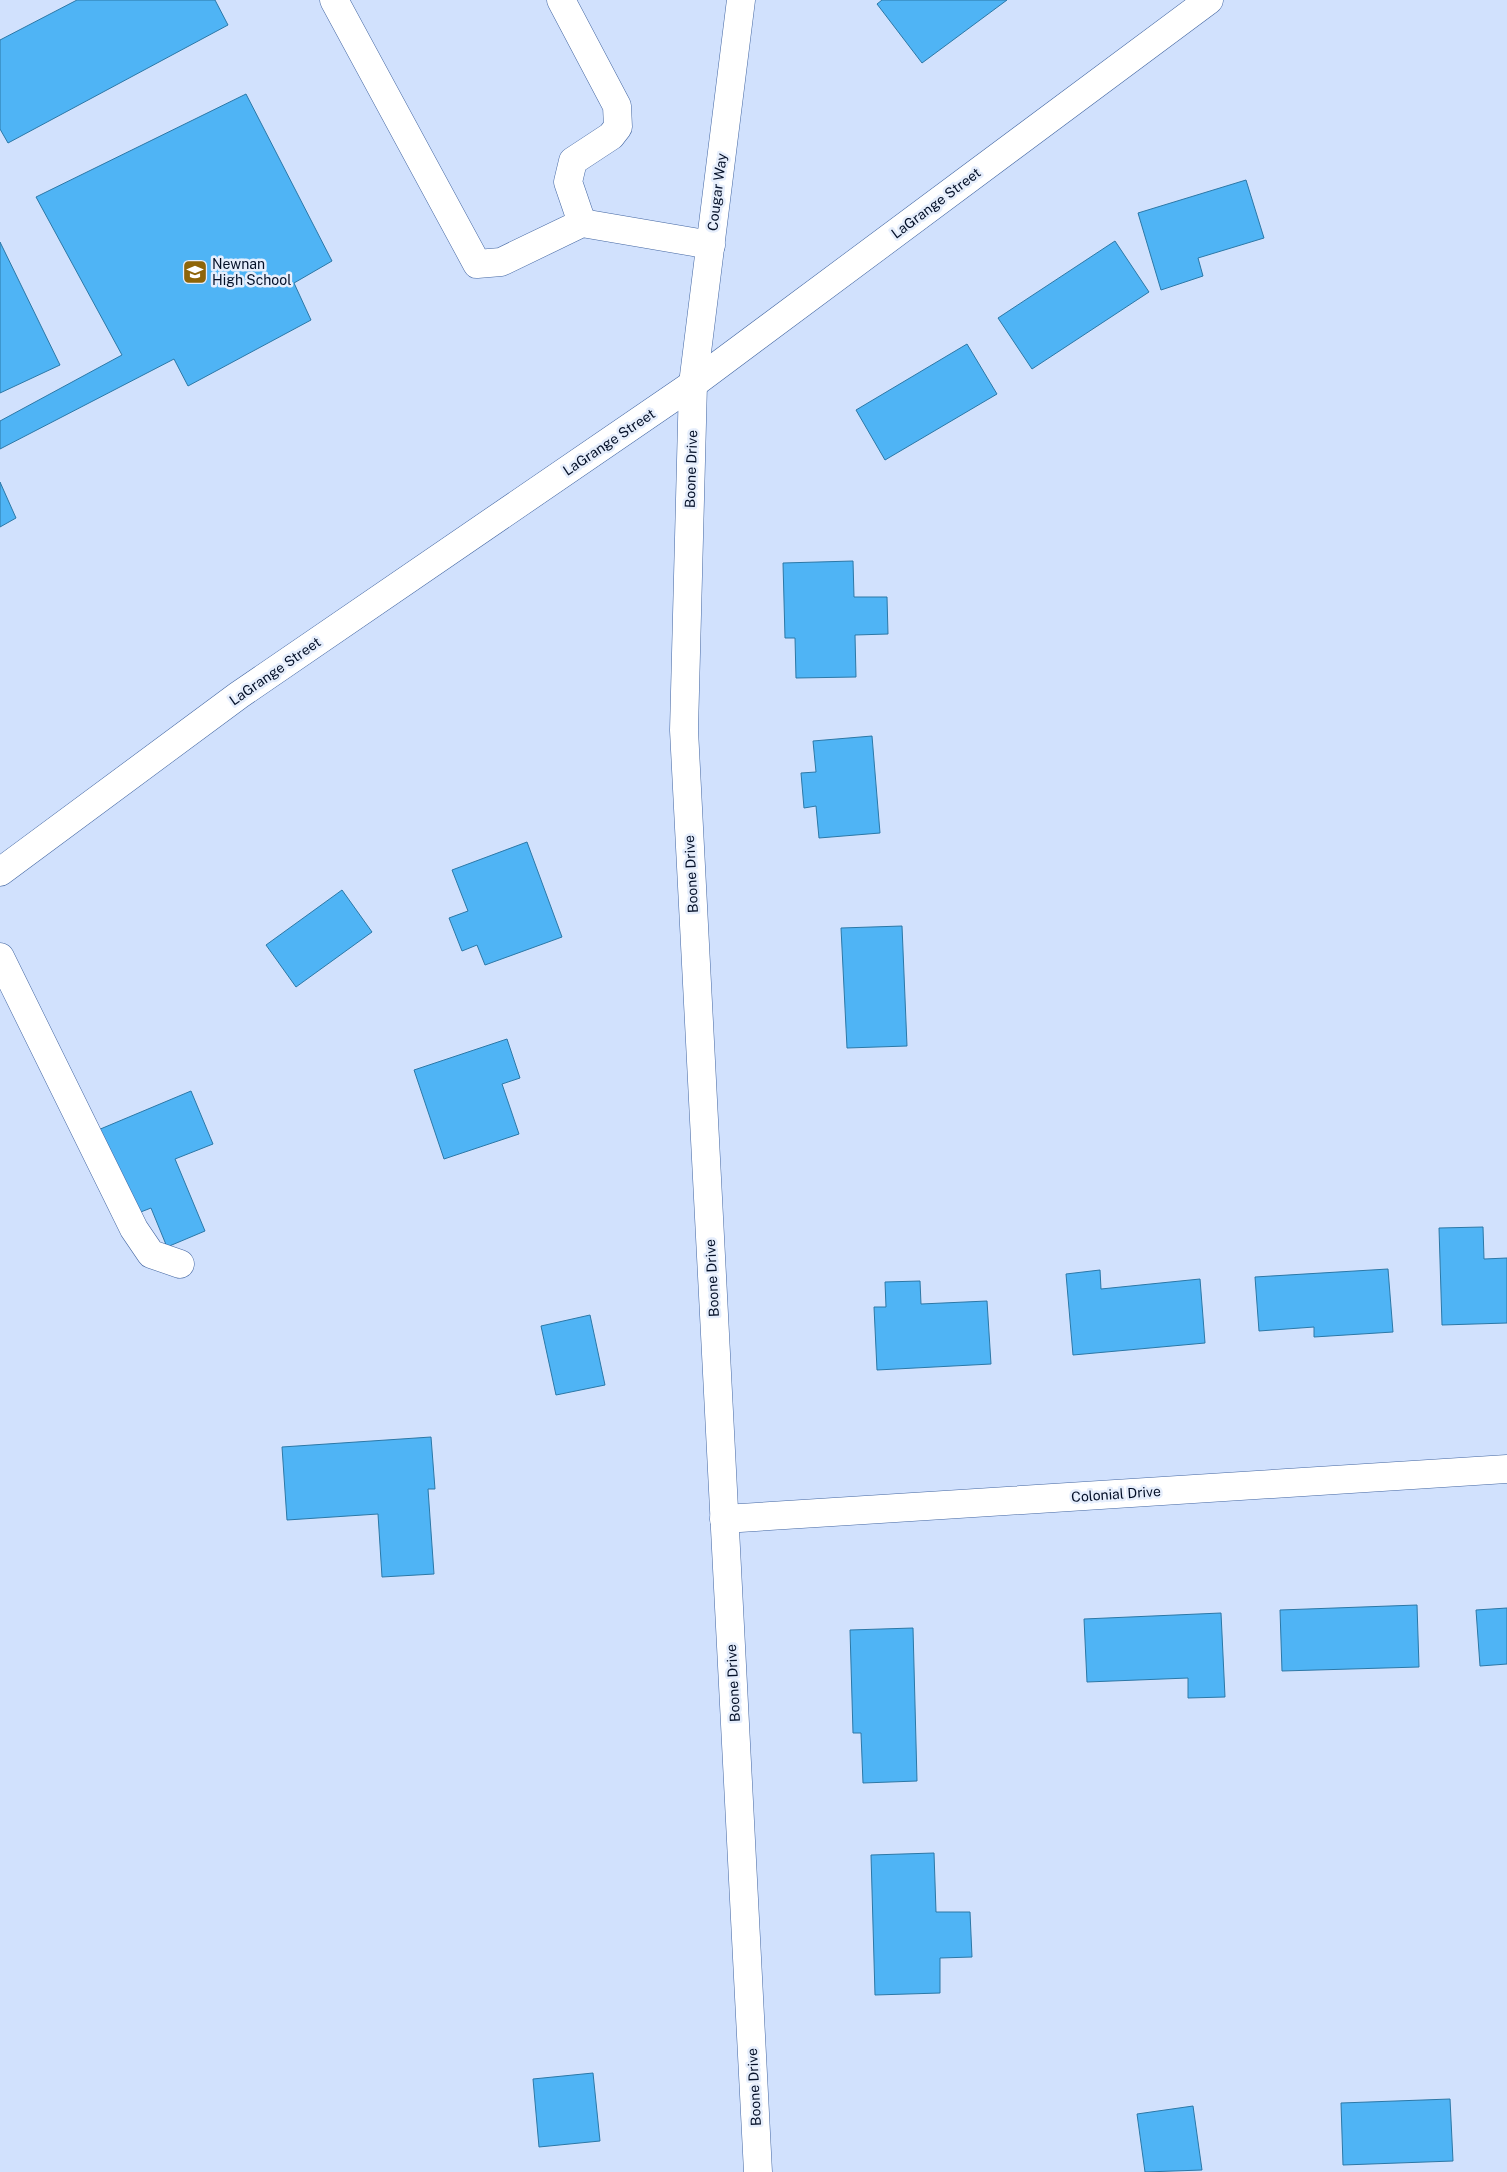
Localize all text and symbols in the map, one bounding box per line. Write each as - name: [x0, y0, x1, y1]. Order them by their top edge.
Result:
- street label: Cougar Way: [704, 152, 730, 232]
- street label: LaGrange Street: [888, 164, 984, 242]
- place label: Newnan High School: [212, 256, 291, 288]
- school or university icon: Newnan High School: [182, 259, 208, 285]
- street label: LaGrange Street: [560, 405, 658, 479]
- street label: Boone Drive: [682, 430, 700, 508]
- street label: LaGrange Street: [226, 634, 324, 708]
- street label: Boone Drive: [681, 835, 701, 913]
- street label: Boone Drive: [702, 1239, 722, 1317]
- street label: Colonial Drive: [1071, 1483, 1161, 1505]
- street label: Boone Drive: [723, 1644, 743, 1722]
- street label: Boone Drive: [744, 2048, 764, 2126]

